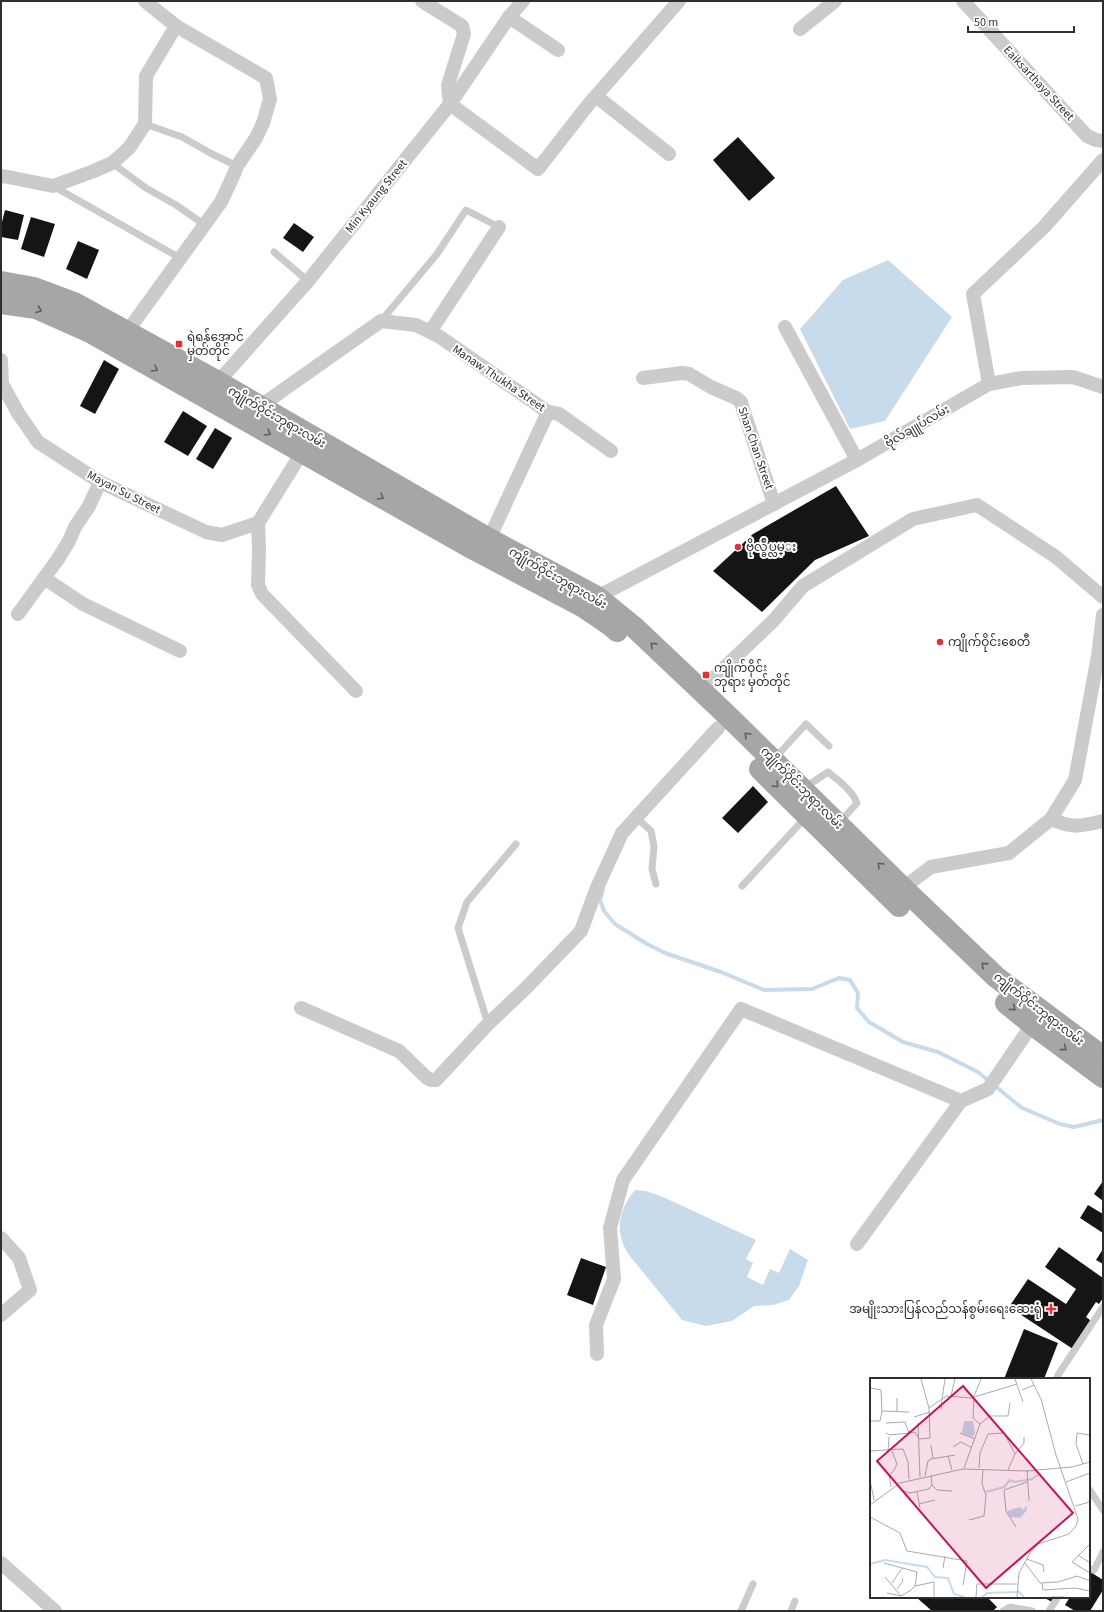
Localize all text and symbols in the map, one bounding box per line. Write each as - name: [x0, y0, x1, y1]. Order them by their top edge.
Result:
- scale bar: [968, 8, 1074, 34]
- text: 50 m: [974, 14, 998, 31]
- street label: Eaiksarthaya Street: [999, 42, 1078, 125]
- street label: Min Kyaung Street: [341, 156, 411, 237]
- one-way arrow: [36, 305, 43, 313]
- place label: ရဲရန်အောင် မှတ်တိုင်: [187, 328, 244, 361]
- marker: ရဲရန်အောင် မှတ်တိုင်: [174, 339, 184, 349]
- street label: Manaw Thukha Street: [449, 341, 549, 416]
- one-way arrow: [151, 364, 158, 371]
- street label: ကျိုက်ဝိုင်းဘုရားလမ်း: [224, 382, 329, 453]
- street label: ဗိုလ်ချူပ်လမ်း: [881, 400, 953, 453]
- street label: Shan Chan Street: [733, 405, 778, 492]
- one-way arrow: [264, 428, 271, 435]
- street label: Mayan Su Street: [84, 467, 164, 518]
- one-way arrow: [377, 492, 384, 499]
- place label: ဗိုလ္ခ်ဳပ္လမ္း: [746, 538, 796, 557]
- marker: ဗိုလ္ခ်ဳပ္လမ္း: [733, 542, 743, 552]
- street label: ကျိုက်ဝိုင်းဘုရားလမ်း: [505, 543, 610, 614]
- place label: ကျိုက်ဝိုင်းစေတီ: [948, 633, 1030, 652]
- marker: ကျိုက်ဝိုင်းစေတီ: [935, 637, 945, 647]
- one-way arrow: [650, 642, 658, 650]
- place label: ကျိုက်ဝိုင်း ဘုရား မှတ်တိုင်: [714, 659, 791, 692]
- marker: ကျိုက်ဝိုင်း ဘုရား မှတ်တိုင်: [701, 670, 711, 680]
- one-way arrow: [744, 732, 752, 740]
- street label: ကျိုက်ဝိုင်းဘုရားလမ်း: [756, 743, 847, 834]
- one-way arrow: [771, 780, 779, 788]
- one-way arrow: [877, 862, 885, 870]
- one-way arrow: [981, 962, 989, 970]
- street label: ကျိုက်ဝိုင်းဘုရားလမ်း: [989, 968, 1088, 1051]
- one-way arrow: [1008, 1004, 1015, 1011]
- one-way arrow: [1060, 1043, 1067, 1051]
- place label: အမျိုးသားပြန်လည်သန်စွမ်းရေးဆေးရုံ: [849, 1300, 1042, 1319]
- marker: အမျိုးသားပြန်လည်သန်စွမ်းရေးဆေးရုံ: [1045, 1303, 1057, 1315]
- inset map: [870, 1378, 1090, 1598]

